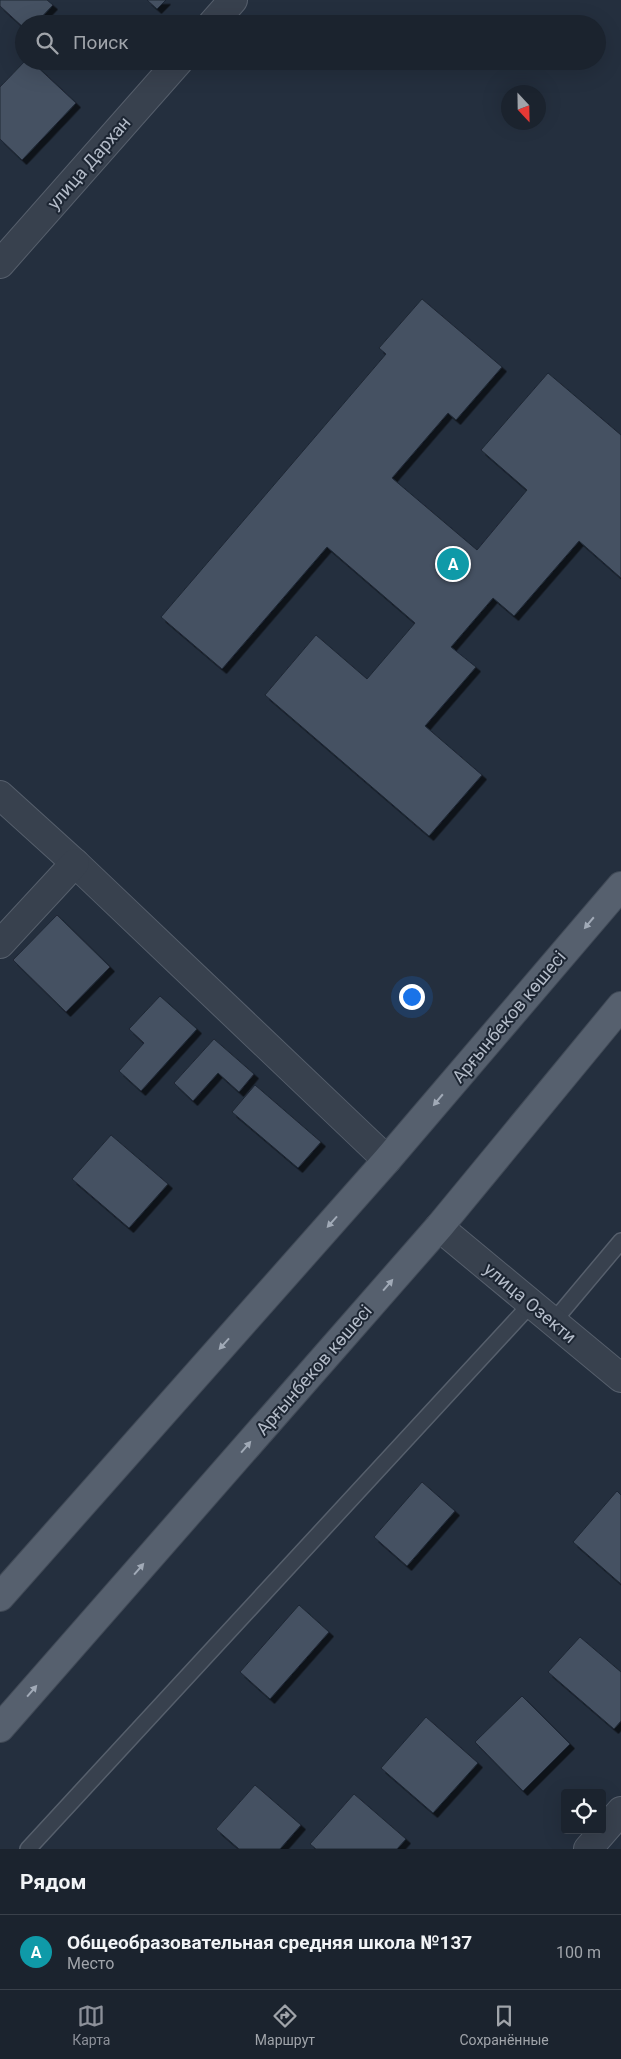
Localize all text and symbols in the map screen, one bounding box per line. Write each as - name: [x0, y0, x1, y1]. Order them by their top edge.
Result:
- search box: [15, 15, 606, 70]
- icon: search: [33, 29, 61, 57]
- text: Поиск: [73, 31, 129, 54]
- north arrow: [501, 85, 546, 130]
- street label: улица Дархан: [43, 112, 135, 213]
- pin: A: [437, 545, 469, 583]
- one-way arrow: [584, 916, 595, 929]
- street label: Арғынбеков көшесі: [447, 947, 570, 1087]
- your location: [399, 984, 425, 1010]
- one-way arrow: [433, 1093, 444, 1106]
- one-way arrow: [326, 1216, 338, 1228]
- street label: улица Озекти: [480, 1258, 581, 1347]
- one-way arrow: [382, 1279, 394, 1291]
- street label: Арғынбеков көшесі: [251, 1300, 376, 1439]
- one-way arrow: [218, 1337, 230, 1349]
- one-way arrow: [240, 1441, 252, 1453]
- one-way arrow: [133, 1563, 145, 1575]
- one-way arrow: [26, 1685, 37, 1697]
- map controls: [561, 1789, 606, 1834]
- button: locate: [561, 1789, 606, 1834]
- text: Рядом: [20, 1870, 86, 1894]
- text: Общеобразовательная средняя школа №137: [67, 1931, 472, 1954]
- text: A: [31, 1943, 41, 1962]
- text: 100 m: [556, 1943, 601, 1962]
- text: Место: [67, 1954, 114, 1973]
- tab: Карта: [72, 2002, 110, 2048]
- tab: Маршрут: [255, 2002, 315, 2048]
- tab: Сохранённые: [459, 2002, 549, 2048]

